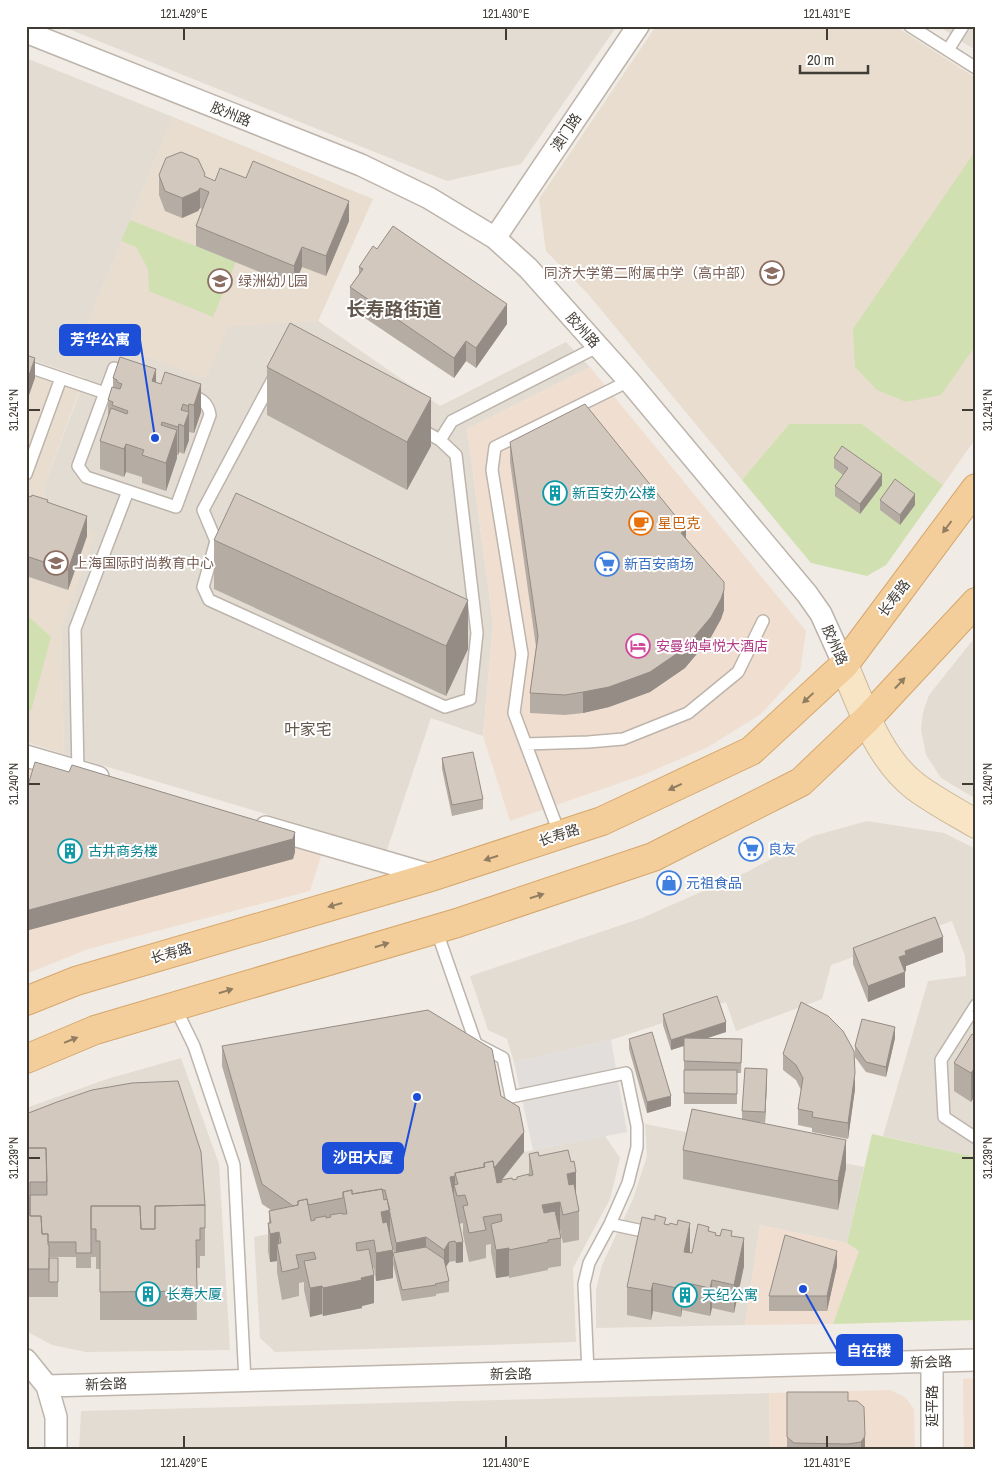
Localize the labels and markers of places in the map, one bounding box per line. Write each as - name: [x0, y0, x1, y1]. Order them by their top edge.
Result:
- school or university icon: 同济大学第二附属中学（高中部）: [759, 260, 785, 286]
- place label: 同济大学第二附属中学（高中部）: [544, 264, 754, 282]
- school or university icon: 绿洲幼儿园: [207, 268, 233, 294]
- place label: 绿洲幼儿园: [238, 272, 308, 290]
- callout: 芳华公寓: [60, 325, 140, 355]
- building icon: 新百安办公楼: [542, 480, 568, 506]
- place label: 新百安办公楼: [572, 484, 656, 502]
- cafe icon: 星巴克: [628, 510, 654, 536]
- place label: 星巴克: [658, 514, 700, 532]
- school or university icon: 上海国际时尚教育中心: [43, 550, 69, 576]
- supermarket icon: 新百安商场: [594, 551, 620, 577]
- place label: 上海国际时尚教育中心: [74, 554, 214, 572]
- place label: 新百安商场: [624, 555, 694, 573]
- hotel icon: 安曼纳卓悦大酒店: [625, 633, 651, 659]
- place label: 安曼纳卓悦大酒店: [656, 637, 768, 655]
- supermarket icon: 良友: [738, 836, 764, 862]
- building icon: 古井商务楼: [57, 838, 83, 864]
- place label: 良友: [768, 840, 796, 858]
- place label: 古井商务楼: [88, 842, 158, 860]
- shop icon: 元祖食品: [656, 870, 682, 896]
- place label: 元祖食品: [686, 874, 742, 892]
- callout: 沙田大厦: [323, 1143, 403, 1173]
- building icon: 长寿大厦: [135, 1281, 161, 1307]
- building icon: 天纪公寓: [672, 1282, 698, 1308]
- place label: 长寿大厦: [166, 1285, 222, 1303]
- place label: 天纪公寓: [702, 1286, 758, 1304]
- callout: 自在楼: [837, 1335, 902, 1365]

